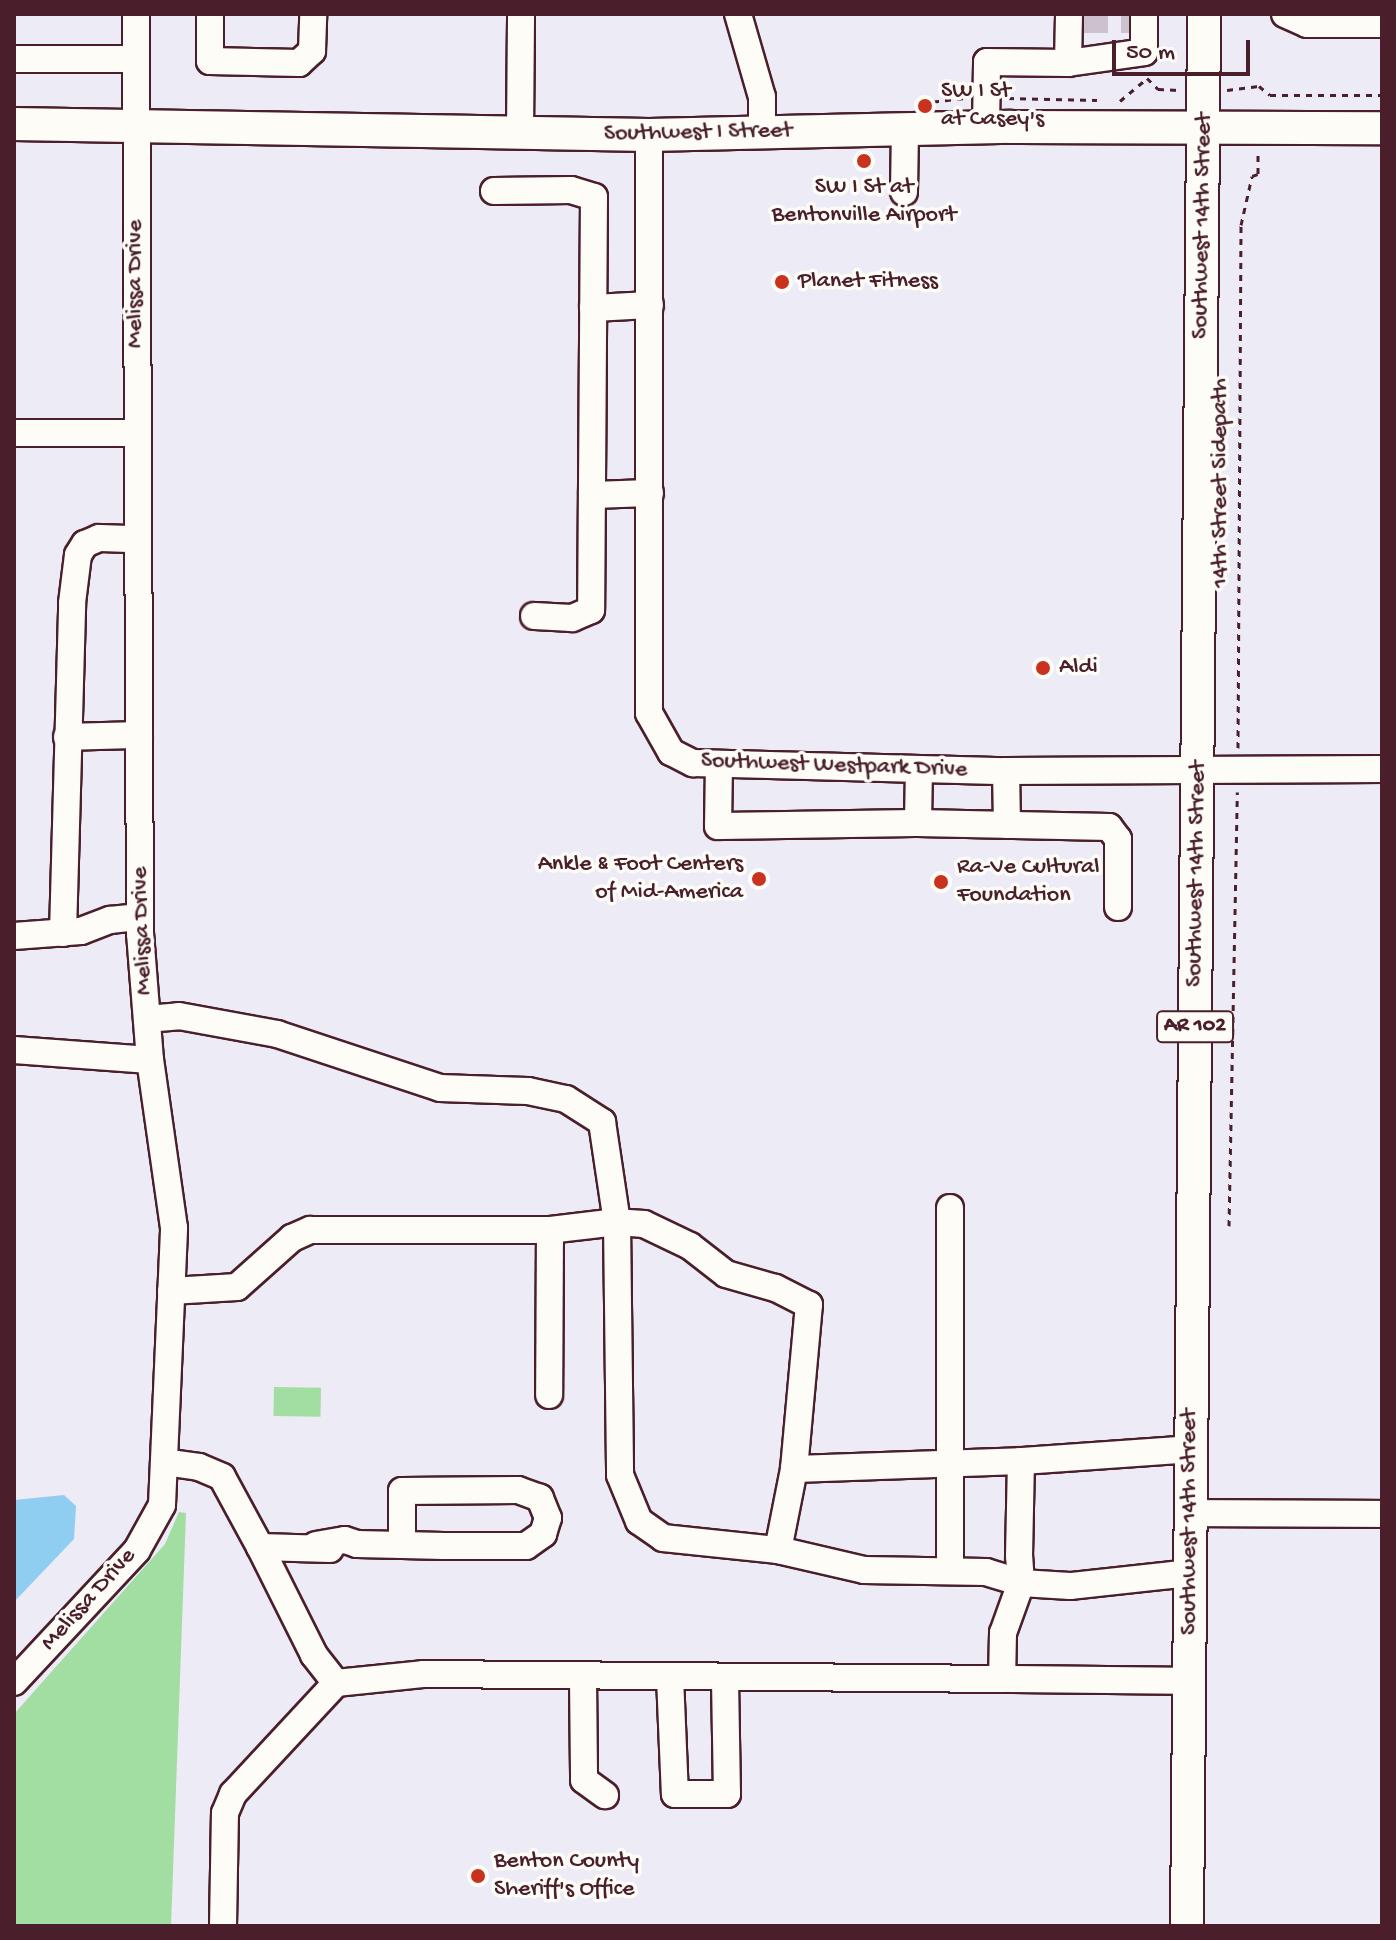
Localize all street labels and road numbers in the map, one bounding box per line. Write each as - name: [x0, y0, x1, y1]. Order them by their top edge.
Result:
- street label: Southwest 14th Street: [1187, 113, 1219, 339]
- street label: Southwest I Street: [604, 117, 792, 149]
- street label: Melissa Drive: [122, 220, 150, 348]
- street label: 14th Street Sidepath: [1207, 378, 1235, 588]
- street label: Southwest Westpark Drive: [700, 747, 968, 785]
- street label: Southwest 14th Street: [1181, 761, 1213, 987]
- street label: Melissa Drive: [126, 866, 160, 996]
- road number: AR 102: [1155, 1009, 1235, 1045]
- street label: Southwest 14th Street: [1176, 1409, 1204, 1635]
- street label: Melissa Drive: [35, 1543, 143, 1657]

